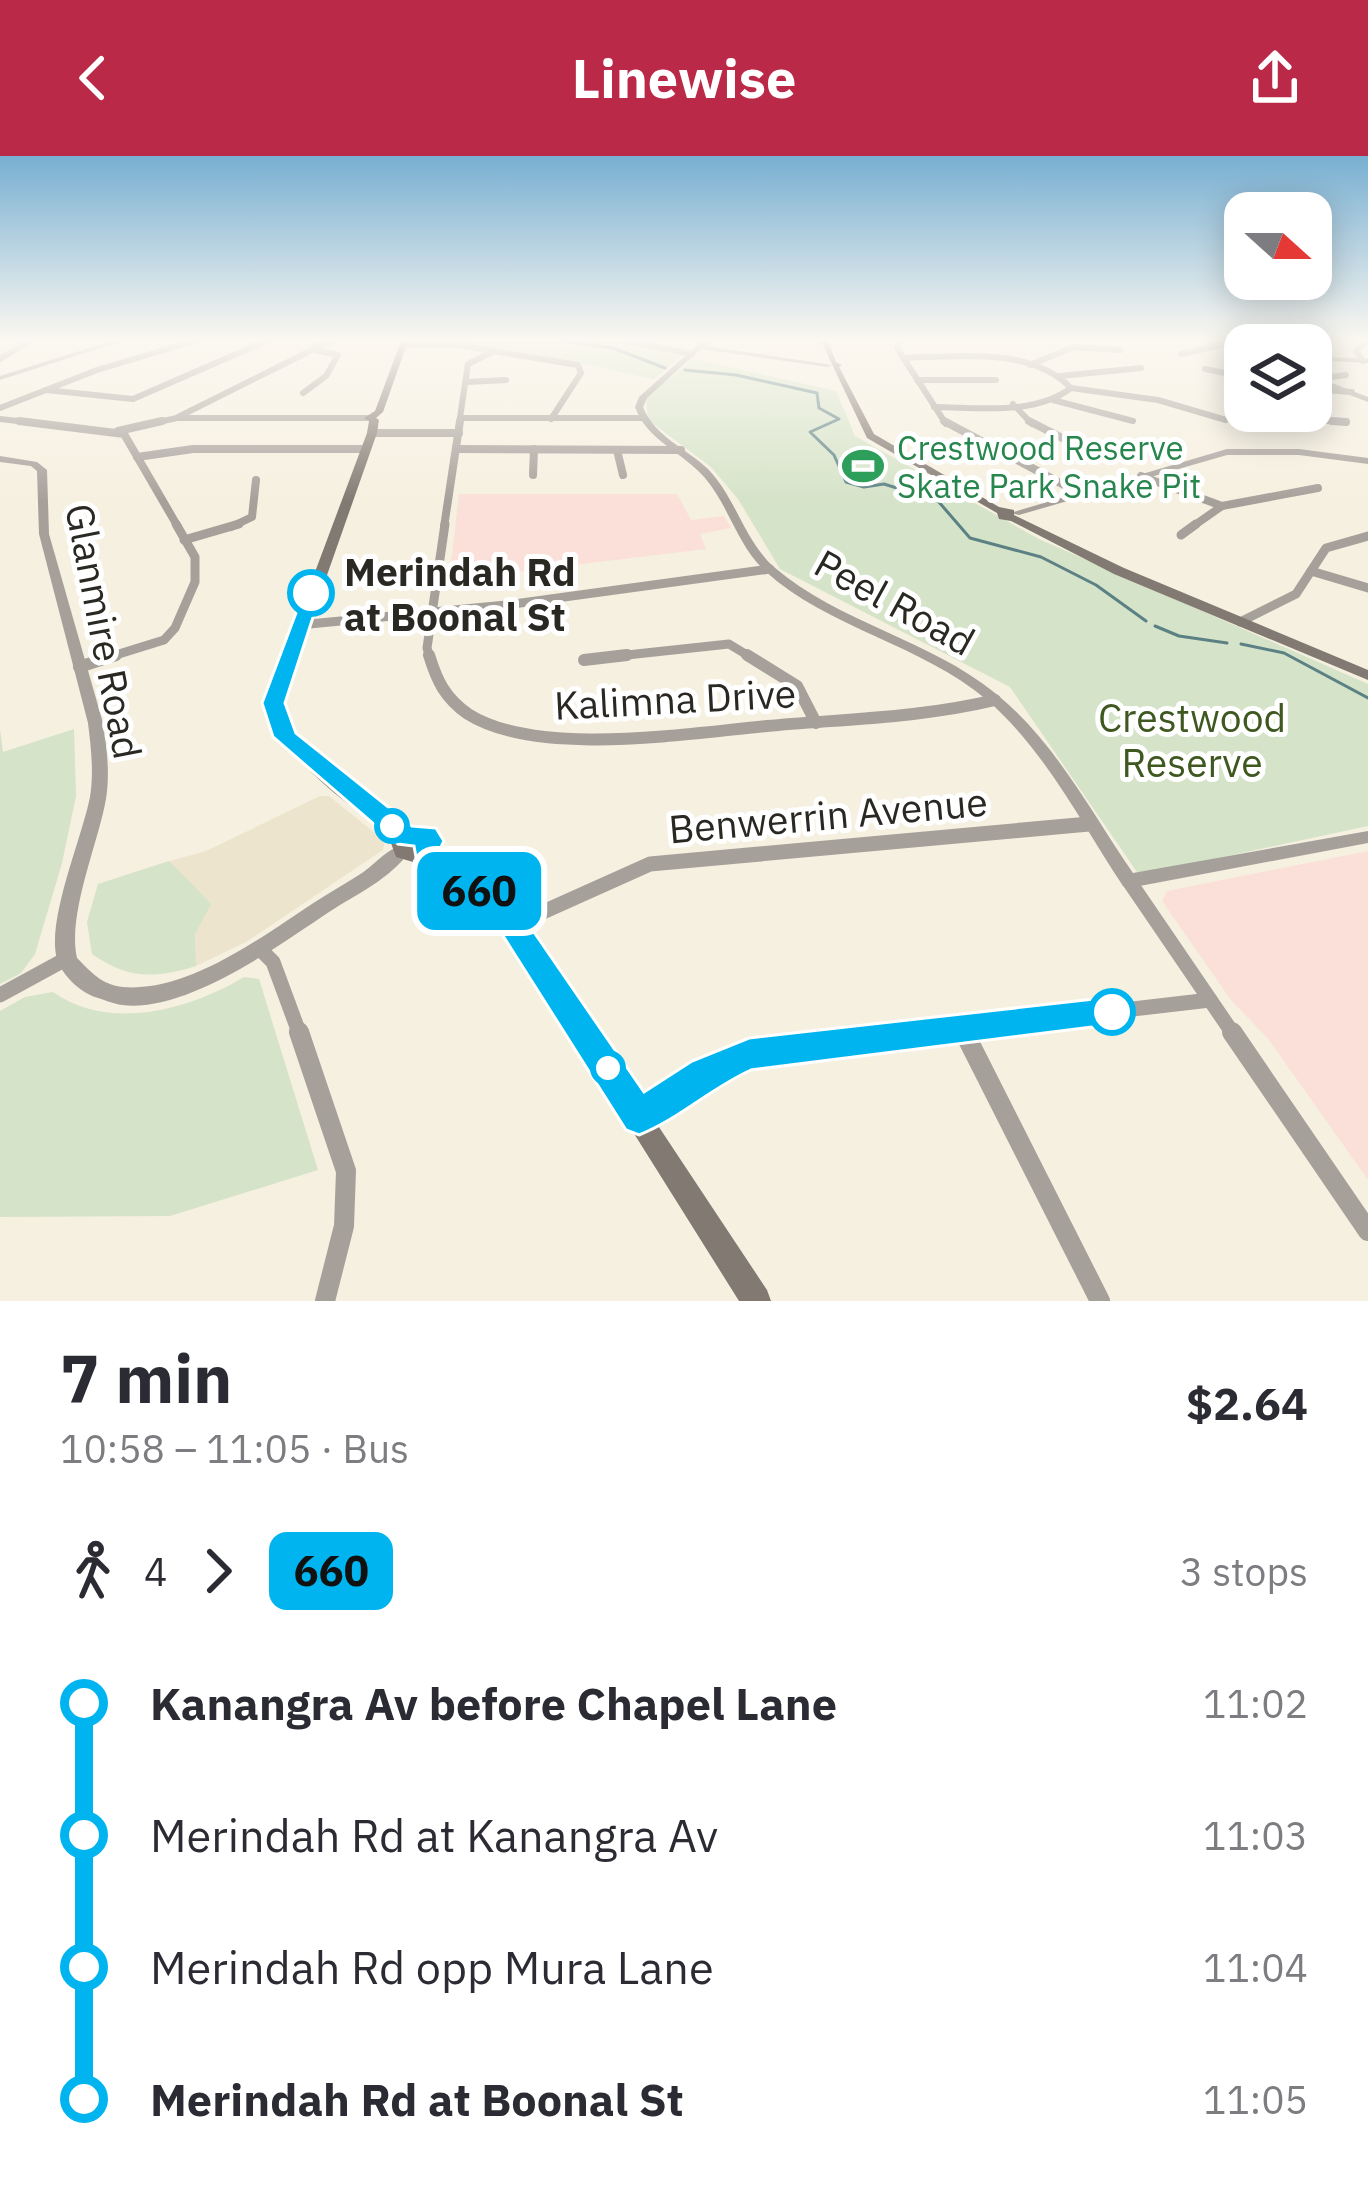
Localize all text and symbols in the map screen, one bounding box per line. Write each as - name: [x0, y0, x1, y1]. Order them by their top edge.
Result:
- text: Linewise: [572, 43, 796, 113]
- icon: back: [60, 45, 126, 111]
- icon: share: [1242, 45, 1308, 111]
- north arrow: [1224, 192, 1332, 300]
- map controls: [1224, 192, 1332, 432]
- button: layers: [1224, 324, 1332, 432]
- place label: Crestwood Reserve Skate Park Snake Pit: [897, 426, 1201, 507]
- sports icon: Crestwood Reserve Skate Park Snake Pit: [840, 443, 886, 489]
- street label: Glanmire Road: [54, 499, 154, 763]
- street label: Peel Road: [806, 537, 984, 667]
- place label: Merindah Rd at Boonal St: [344, 546, 576, 642]
- marker: Merindah Rd at Boonal St: [289, 571, 333, 615]
- street label: Kalimna Drive: [553, 667, 797, 731]
- park label: Crestwood Reserve: [1098, 692, 1286, 788]
- street label: Benwerrin Avenue: [666, 776, 990, 854]
- unlabelled marker: [376, 810, 408, 842]
- line badge: 660: [410, 852, 548, 930]
- text: 660: [441, 863, 517, 918]
- unlabelled marker: [1090, 990, 1134, 1034]
- unlabelled marker: [592, 1052, 624, 1084]
- text: 7 min: [60, 1335, 232, 1421]
- text: $2.64: [1186, 1374, 1308, 1432]
- text: 10:58 – 11:05 · Bus: [60, 1423, 409, 1474]
- icon: walk: [60, 1538, 126, 1604]
- icon: forward: [185, 1538, 251, 1604]
- text: 660: [293, 1543, 369, 1598]
- text: 4: [144, 1546, 167, 1597]
- text: 3 stops: [1180, 1546, 1308, 1597]
- text: Kanangra Av before Chapel Lane: [150, 1674, 837, 1732]
- text: 11:02: [1203, 1678, 1308, 1729]
- text: Merindah Rd at Kanangra Av: [150, 1806, 718, 1864]
- text: 11:03: [1203, 1810, 1308, 1861]
- text: Merindah Rd opp Mura Lane: [150, 1938, 714, 1996]
- text: 11:04: [1203, 1942, 1308, 1993]
- text: Merindah Rd at Boonal St: [150, 2070, 684, 2128]
- text: 11:05: [1203, 2074, 1308, 2125]

